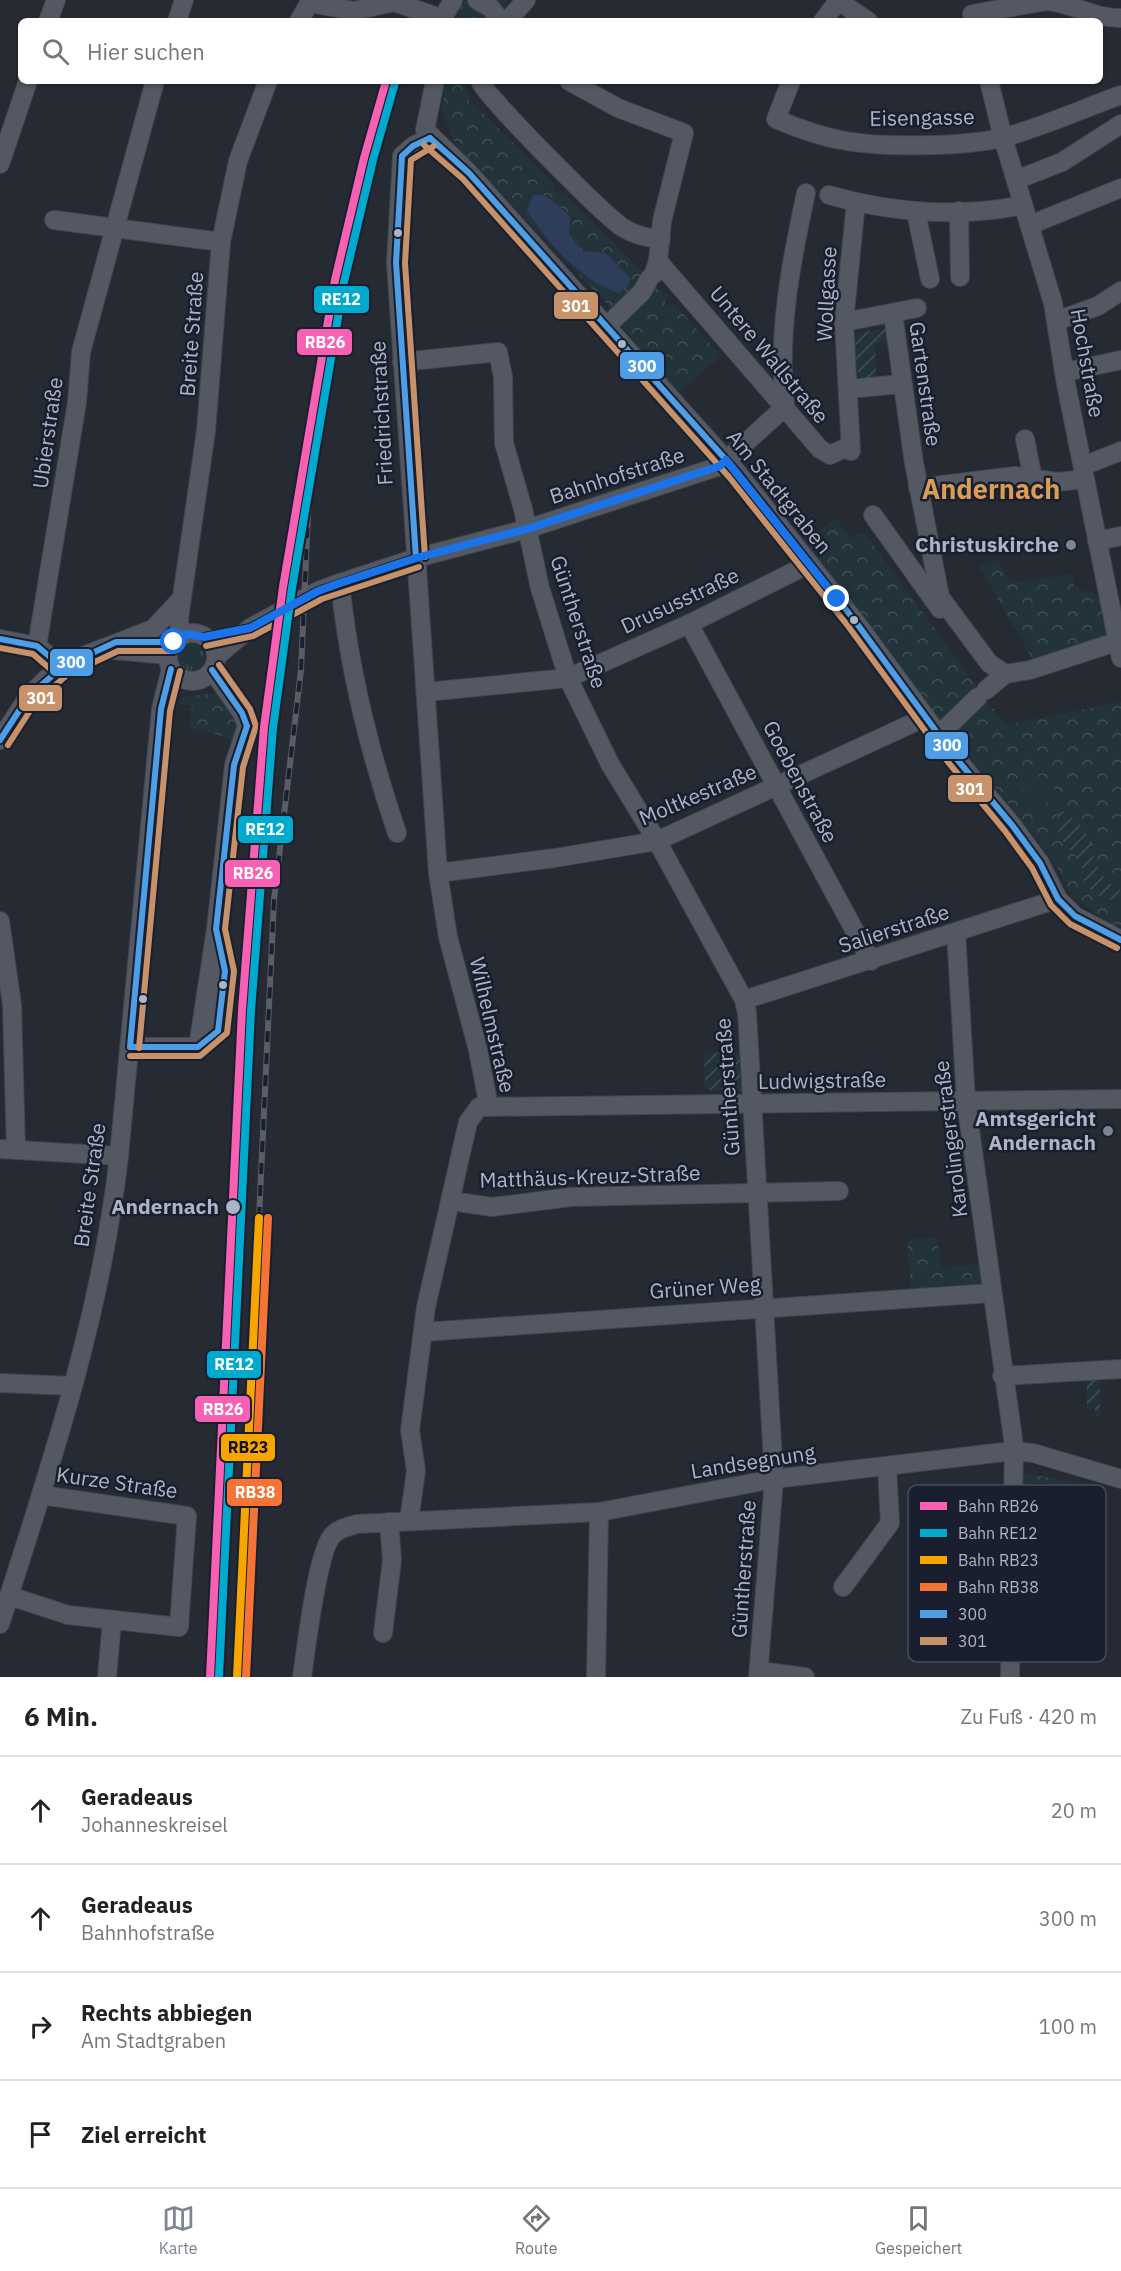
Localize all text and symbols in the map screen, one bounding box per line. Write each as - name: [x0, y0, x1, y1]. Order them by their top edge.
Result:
- search box: [18, 18, 1103, 84]
- icon: search: [39, 35, 72, 68]
- text: Hier suchen: [87, 37, 205, 66]
- street label: Eisengasse: [869, 102, 975, 132]
- unlabelled marker: [392, 227, 404, 239]
- street label: Wollgasse: [810, 245, 842, 342]
- street label: Breite Straße: [173, 270, 209, 397]
- street label: Untere Wallstraße: [704, 280, 836, 429]
- line badge: RE12: [313, 285, 370, 314]
- text: RE12: [321, 289, 361, 309]
- line badge: 301: [553, 291, 599, 320]
- text: 301: [562, 296, 591, 316]
- street label: Hochstraße: [1065, 306, 1111, 420]
- street label: Gartenstraße: [903, 320, 949, 448]
- line badge: RB26: [296, 328, 353, 356]
- text: RB26: [305, 332, 346, 352]
- unlabelled marker: [616, 338, 628, 350]
- street label: Friedrichstraße: [363, 340, 399, 486]
- line badge: 300: [619, 351, 665, 380]
- text: 300: [628, 356, 657, 376]
- street label: Ubierstraße: [25, 375, 69, 490]
- street label: Am Stadtgraben: [721, 423, 839, 559]
- street label: Bahnhofstraße: [546, 440, 688, 510]
- district label: Andernach: [922, 471, 1060, 506]
- place label: Christuskirche: [915, 530, 1059, 558]
- marker: Christuskirche: [1064, 538, 1078, 552]
- street label: Güntherstraße: [544, 552, 614, 692]
- street label: Drususstraße: [616, 561, 743, 640]
- route end: [823, 585, 849, 611]
- unlabelled marker: [848, 614, 860, 626]
- route start: [160, 628, 186, 654]
- line badge: 300: [49, 648, 94, 677]
- text: 300: [57, 652, 86, 672]
- line badge: 301: [18, 684, 63, 712]
- text: 301: [27, 688, 56, 708]
- street label: Goebenstraße: [757, 715, 845, 848]
- line badge: 300: [924, 731, 969, 760]
- text: 300: [933, 735, 962, 755]
- street label: Moltkestraße: [634, 757, 761, 831]
- line badge: 301: [947, 774, 993, 803]
- text: 301: [956, 779, 985, 799]
- line badge: RE12: [237, 815, 294, 844]
- text: RE12: [245, 819, 285, 839]
- line badge: RB26: [224, 859, 281, 888]
- text: RB26: [233, 863, 274, 883]
- street label: Salierstraße: [835, 897, 953, 959]
- street label: Wilhelmstraße: [464, 954, 522, 1095]
- unlabelled marker: [217, 979, 229, 991]
- unlabelled marker: [137, 993, 149, 1005]
- street label: Güntherstraße: [708, 1017, 746, 1157]
- street label: Karolingerstraße: [926, 1059, 974, 1219]
- street label: Ludwigstraße: [758, 1065, 886, 1095]
- place label: Amtsgericht Andernach: [975, 1104, 1096, 1156]
- street label: Breite Straße: [66, 1121, 112, 1249]
- marker: Amtsgericht Andernach: [1101, 1124, 1115, 1138]
- street label: Matthäus-Kreuz-Straße: [479, 1158, 701, 1194]
- place label: Andernach: [111, 1192, 219, 1220]
- marker: Andernach: [224, 1198, 242, 1216]
- street label: Grüner Weg: [648, 1269, 761, 1305]
- line badge: RE12: [206, 1350, 262, 1379]
- text: RE12: [214, 1354, 254, 1374]
- line badge: RB26: [194, 1395, 251, 1423]
- text: RB26: [203, 1399, 244, 1419]
- line badge: RB23: [220, 1433, 276, 1462]
- text: RB23: [228, 1437, 268, 1457]
- street label: Landsegnung: [689, 1437, 817, 1485]
- street label: Kurze Straße: [55, 1460, 180, 1504]
- line badge: RB38: [226, 1478, 283, 1507]
- text: RB38: [235, 1482, 275, 1502]
- legend: [908, 1485, 1106, 1662]
- text: Bahn RB26: [958, 1496, 1039, 1516]
- street label: Güntherstraße: [724, 1499, 762, 1639]
- text: Bahn RE12: [958, 1523, 1038, 1543]
- text: Bahn RB23: [958, 1550, 1039, 1570]
- text: Bahn RB38: [958, 1577, 1039, 1597]
- text: 300: [958, 1604, 987, 1624]
- text: 301: [958, 1631, 987, 1651]
- text: 6 Min.: [24, 1699, 98, 1733]
- text: Zu Fuß · 420 m: [960, 1703, 1097, 1730]
- text: Geradeaus: [81, 1782, 193, 1811]
- icon: ahead: [24, 1794, 57, 1827]
- text: 20 m: [1051, 1797, 1097, 1824]
- text: Johanneskreisel: [81, 1811, 228, 1838]
- text: Geradeaus: [81, 1890, 193, 1919]
- icon: ahead: [24, 1902, 57, 1935]
- text: 300 m: [1039, 1905, 1097, 1932]
- text: Bahnhofstraße: [81, 1919, 215, 1946]
- text: Rechts abbiegen: [81, 1998, 252, 2027]
- icon: right: [24, 2010, 57, 2043]
- text: 100 m: [1039, 2013, 1097, 2040]
- text: Am Stadtgraben: [81, 2027, 226, 2054]
- icon: arrive: [24, 2118, 57, 2151]
- text: Ziel erreicht: [81, 2120, 206, 2149]
- tab: Karte: [159, 2202, 198, 2258]
- tab: Route: [515, 2202, 557, 2258]
- tab: Gespeichert: [875, 2202, 962, 2258]

